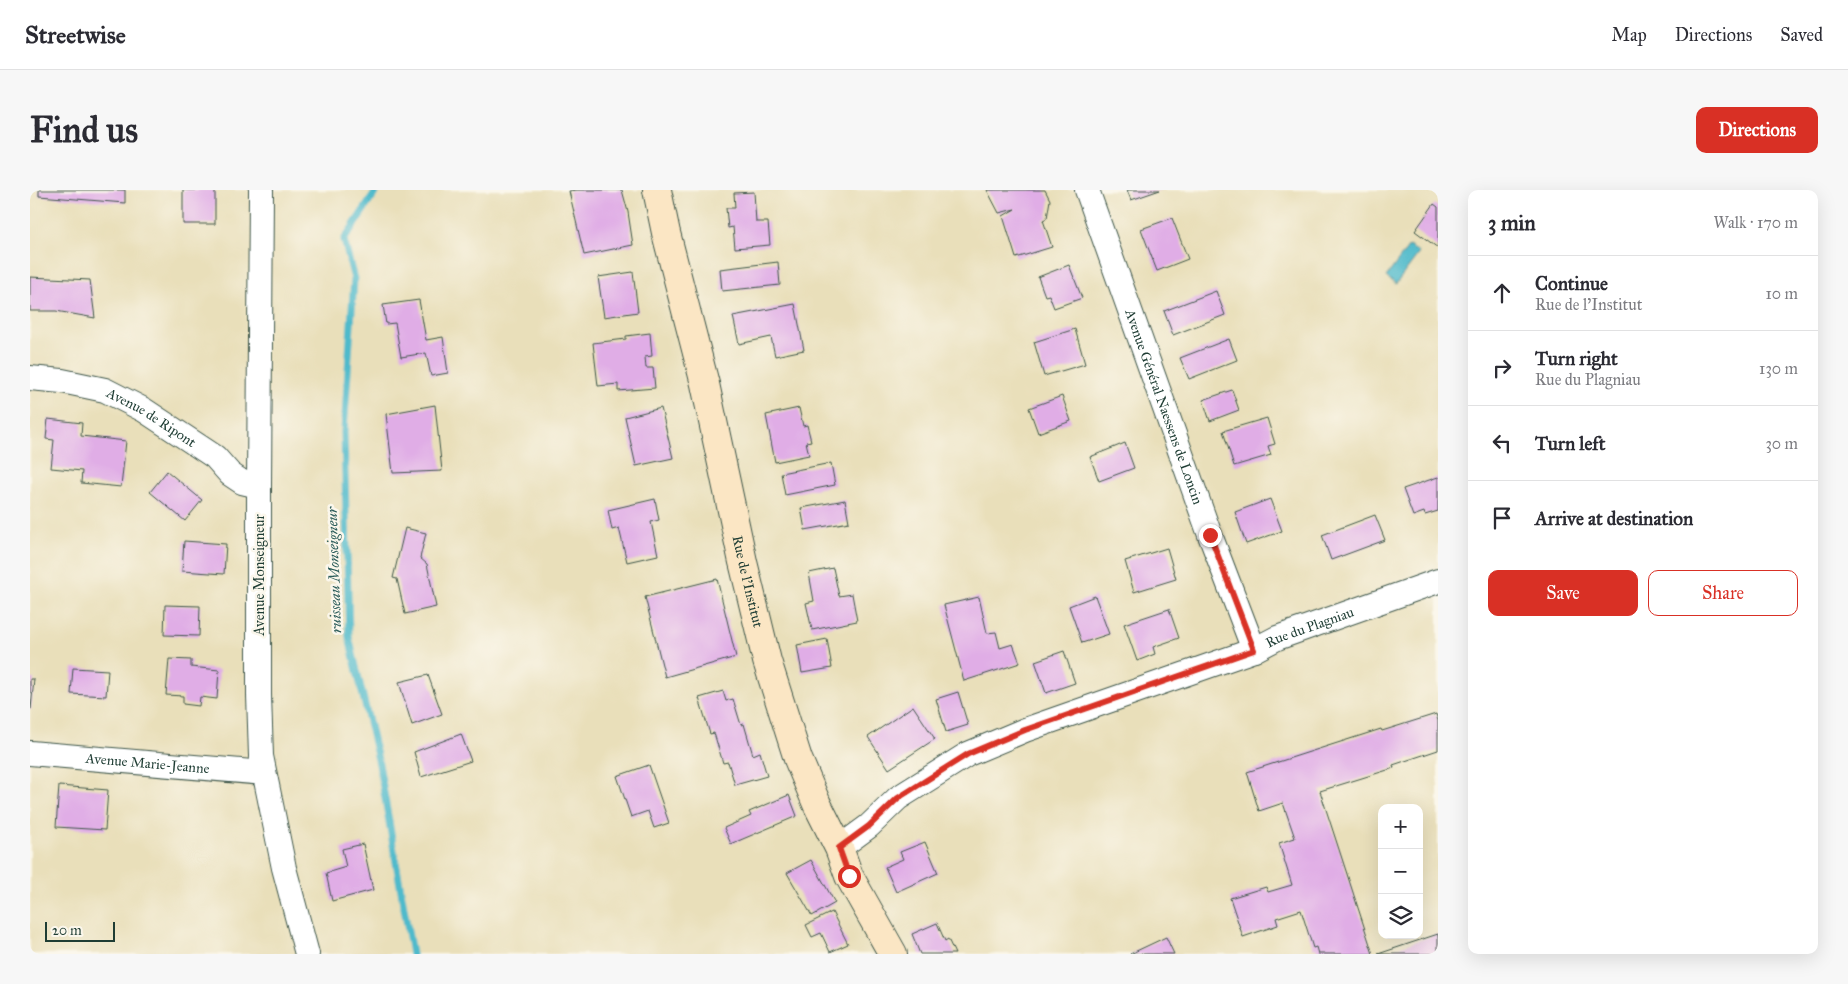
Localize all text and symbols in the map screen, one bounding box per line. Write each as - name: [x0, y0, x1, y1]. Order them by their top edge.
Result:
- text: Streetwise: [25, 20, 126, 50]
- text: Map: [1611, 24, 1647, 46]
- text: Directions: [1675, 24, 1752, 46]
- text: Saved: [1780, 24, 1823, 46]
- button: Directions: [1696, 107, 1818, 153]
- text: Find us: [30, 109, 138, 152]
- text: 3 min: [1488, 210, 1536, 236]
- text: Walk · 170 m: [1714, 213, 1798, 232]
- text: Continue: [1535, 272, 1608, 295]
- icon: ahead: [1488, 279, 1516, 307]
- text: 10 m: [1766, 284, 1798, 303]
- text: Rue de l'Institut: [1535, 295, 1642, 314]
- street label: Avenue Général Naessens de Loncin: [1121, 306, 1207, 507]
- text: Turn right: [1535, 347, 1618, 370]
- icon: right: [1488, 354, 1516, 382]
- text: 130 m: [1759, 359, 1798, 378]
- text: Rue du Plagniau: [1535, 370, 1641, 389]
- street label: Avenue de Ripont: [103, 384, 199, 451]
- icon: left: [1488, 429, 1516, 457]
- text: Turn left: [1535, 432, 1605, 455]
- text: 30 m: [1765, 434, 1798, 453]
- icon: arrive: [1488, 504, 1516, 532]
- water label: ruisseau Monseigneur: [323, 506, 345, 633]
- text: Arrive at destination: [1535, 507, 1693, 530]
- street label: Avenue Monseigneur: [251, 514, 268, 637]
- route end: [1199, 524, 1222, 547]
- street label: Rue de l'Institut: [729, 534, 767, 629]
- button: Save: [1488, 570, 1638, 616]
- button: Share: [1648, 570, 1798, 616]
- street label: Rue du Plagniau: [1263, 603, 1357, 651]
- street label: Avenue Marie-Jeanne: [84, 750, 210, 777]
- map controls: [1378, 804, 1423, 939]
- button: +: [1378, 804, 1423, 849]
- button: −: [1378, 849, 1423, 894]
- route start: [838, 865, 861, 888]
- button: layers: [1378, 894, 1423, 939]
- scale bar: [45, 919, 115, 942]
- text: 20 m: [52, 922, 82, 939]

